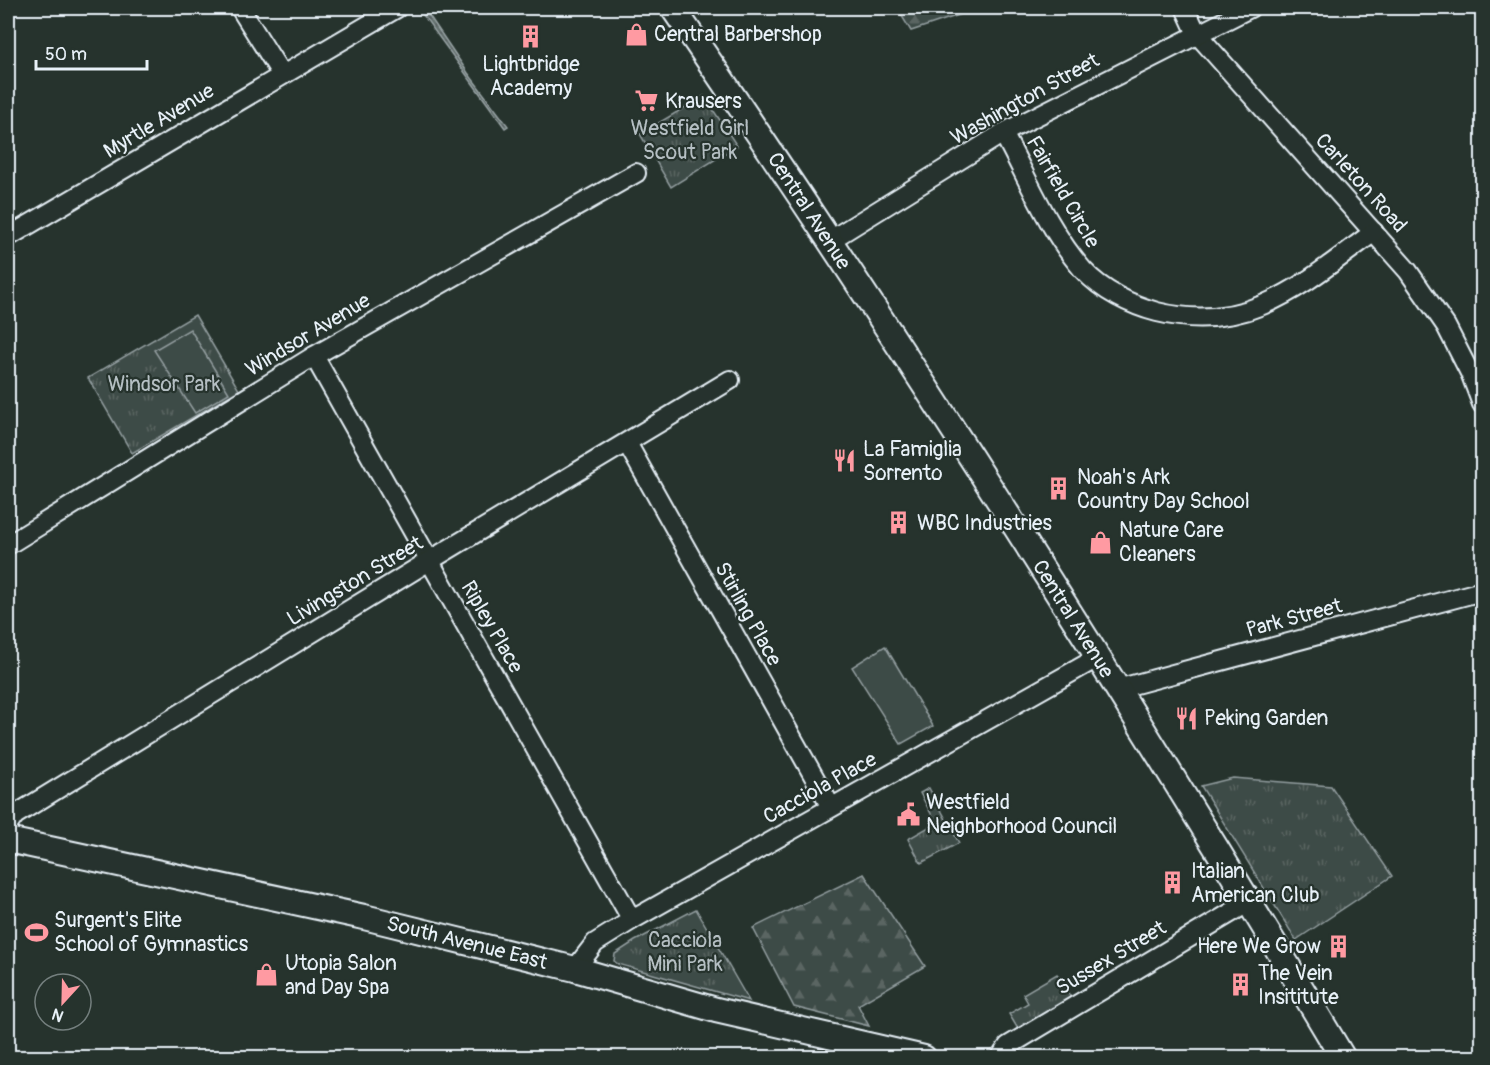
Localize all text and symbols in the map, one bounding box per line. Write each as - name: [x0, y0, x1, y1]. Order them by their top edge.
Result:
- shop icon: Central Barbershop: [623, 21, 649, 47]
- place label: Central Barbershop: [654, 21, 822, 48]
- building icon: Lightbridge Academy: [518, 23, 544, 49]
- scale bar: [36, 33, 147, 71]
- text: 50 m: [45, 43, 87, 66]
- street label: Washington Street: [946, 47, 1105, 151]
- place label: Lightbridge Academy: [482, 51, 580, 102]
- street label: Myrtle Avenue: [99, 77, 220, 165]
- supermarket icon: Krausers: [634, 88, 660, 114]
- place label: Krausers: [665, 88, 742, 115]
- park label: Westfield Girl Scout Park: [631, 115, 749, 166]
- street label: Carleton Road: [1309, 128, 1413, 238]
- street label: Fairfield Circle: [1020, 131, 1106, 253]
- street label: Central Avenue: [761, 147, 857, 275]
- street label: Windsor Avenue: [241, 287, 376, 383]
- park label: Windsor Park: [107, 371, 221, 398]
- place label: La Famiglia Sorrento: [863, 436, 962, 487]
- restaurant icon: La Famiglia Sorrento: [832, 448, 858, 474]
- place label: Noah's Ark Country Day School: [1077, 464, 1250, 515]
- building icon: Noah's Ark Country Day School: [1046, 476, 1072, 502]
- building icon: WBC Industries: [886, 510, 912, 536]
- place label: WBC Industries: [917, 510, 1052, 537]
- place label: Nature Care Cleaners: [1119, 517, 1224, 568]
- shop icon: Nature Care Cleaners: [1088, 529, 1114, 555]
- street label: Livingston Street: [282, 530, 428, 632]
- street label: Central Avenue: [1026, 555, 1120, 684]
- street label: Stirling Place: [708, 557, 788, 671]
- street label: Ripley Place: [455, 576, 530, 679]
- street label: Park Street: [1243, 592, 1345, 644]
- restaurant icon: Peking Garden: [1173, 705, 1199, 731]
- place label: Peking Garden: [1204, 705, 1328, 732]
- street label: Cacciola Place: [758, 745, 882, 830]
- place label: Westfield Neighborhood Council: [926, 789, 1117, 840]
- public building icon: Westfield Neighborhood Council: [895, 801, 921, 827]
- place label: Italian American Club: [1191, 858, 1320, 909]
- building icon: Italian American Club: [1160, 870, 1186, 896]
- place label: Surgent's Elite School of Gymnastics: [54, 907, 249, 958]
- street label: South Avenue East: [384, 910, 551, 976]
- street label: Sussex Street: [1051, 914, 1172, 1001]
- sports icon: Surgent's Elite School of Gymnastics: [23, 919, 49, 945]
- park label: Cacciola Mini Park: [647, 927, 723, 978]
- place label: Here We Grow: [1197, 933, 1321, 960]
- building icon: Here We Grow: [1326, 933, 1352, 959]
- place label: Utopia Salon and Day Spa: [285, 950, 397, 1001]
- place label: The Vein Insititute: [1258, 960, 1339, 1011]
- shop icon: Utopia Salon and Day Spa: [254, 962, 280, 988]
- north arrow: [33, 972, 93, 1032]
- building icon: The Vein Insititute: [1227, 972, 1253, 998]
- text: N: [49, 1004, 67, 1026]

